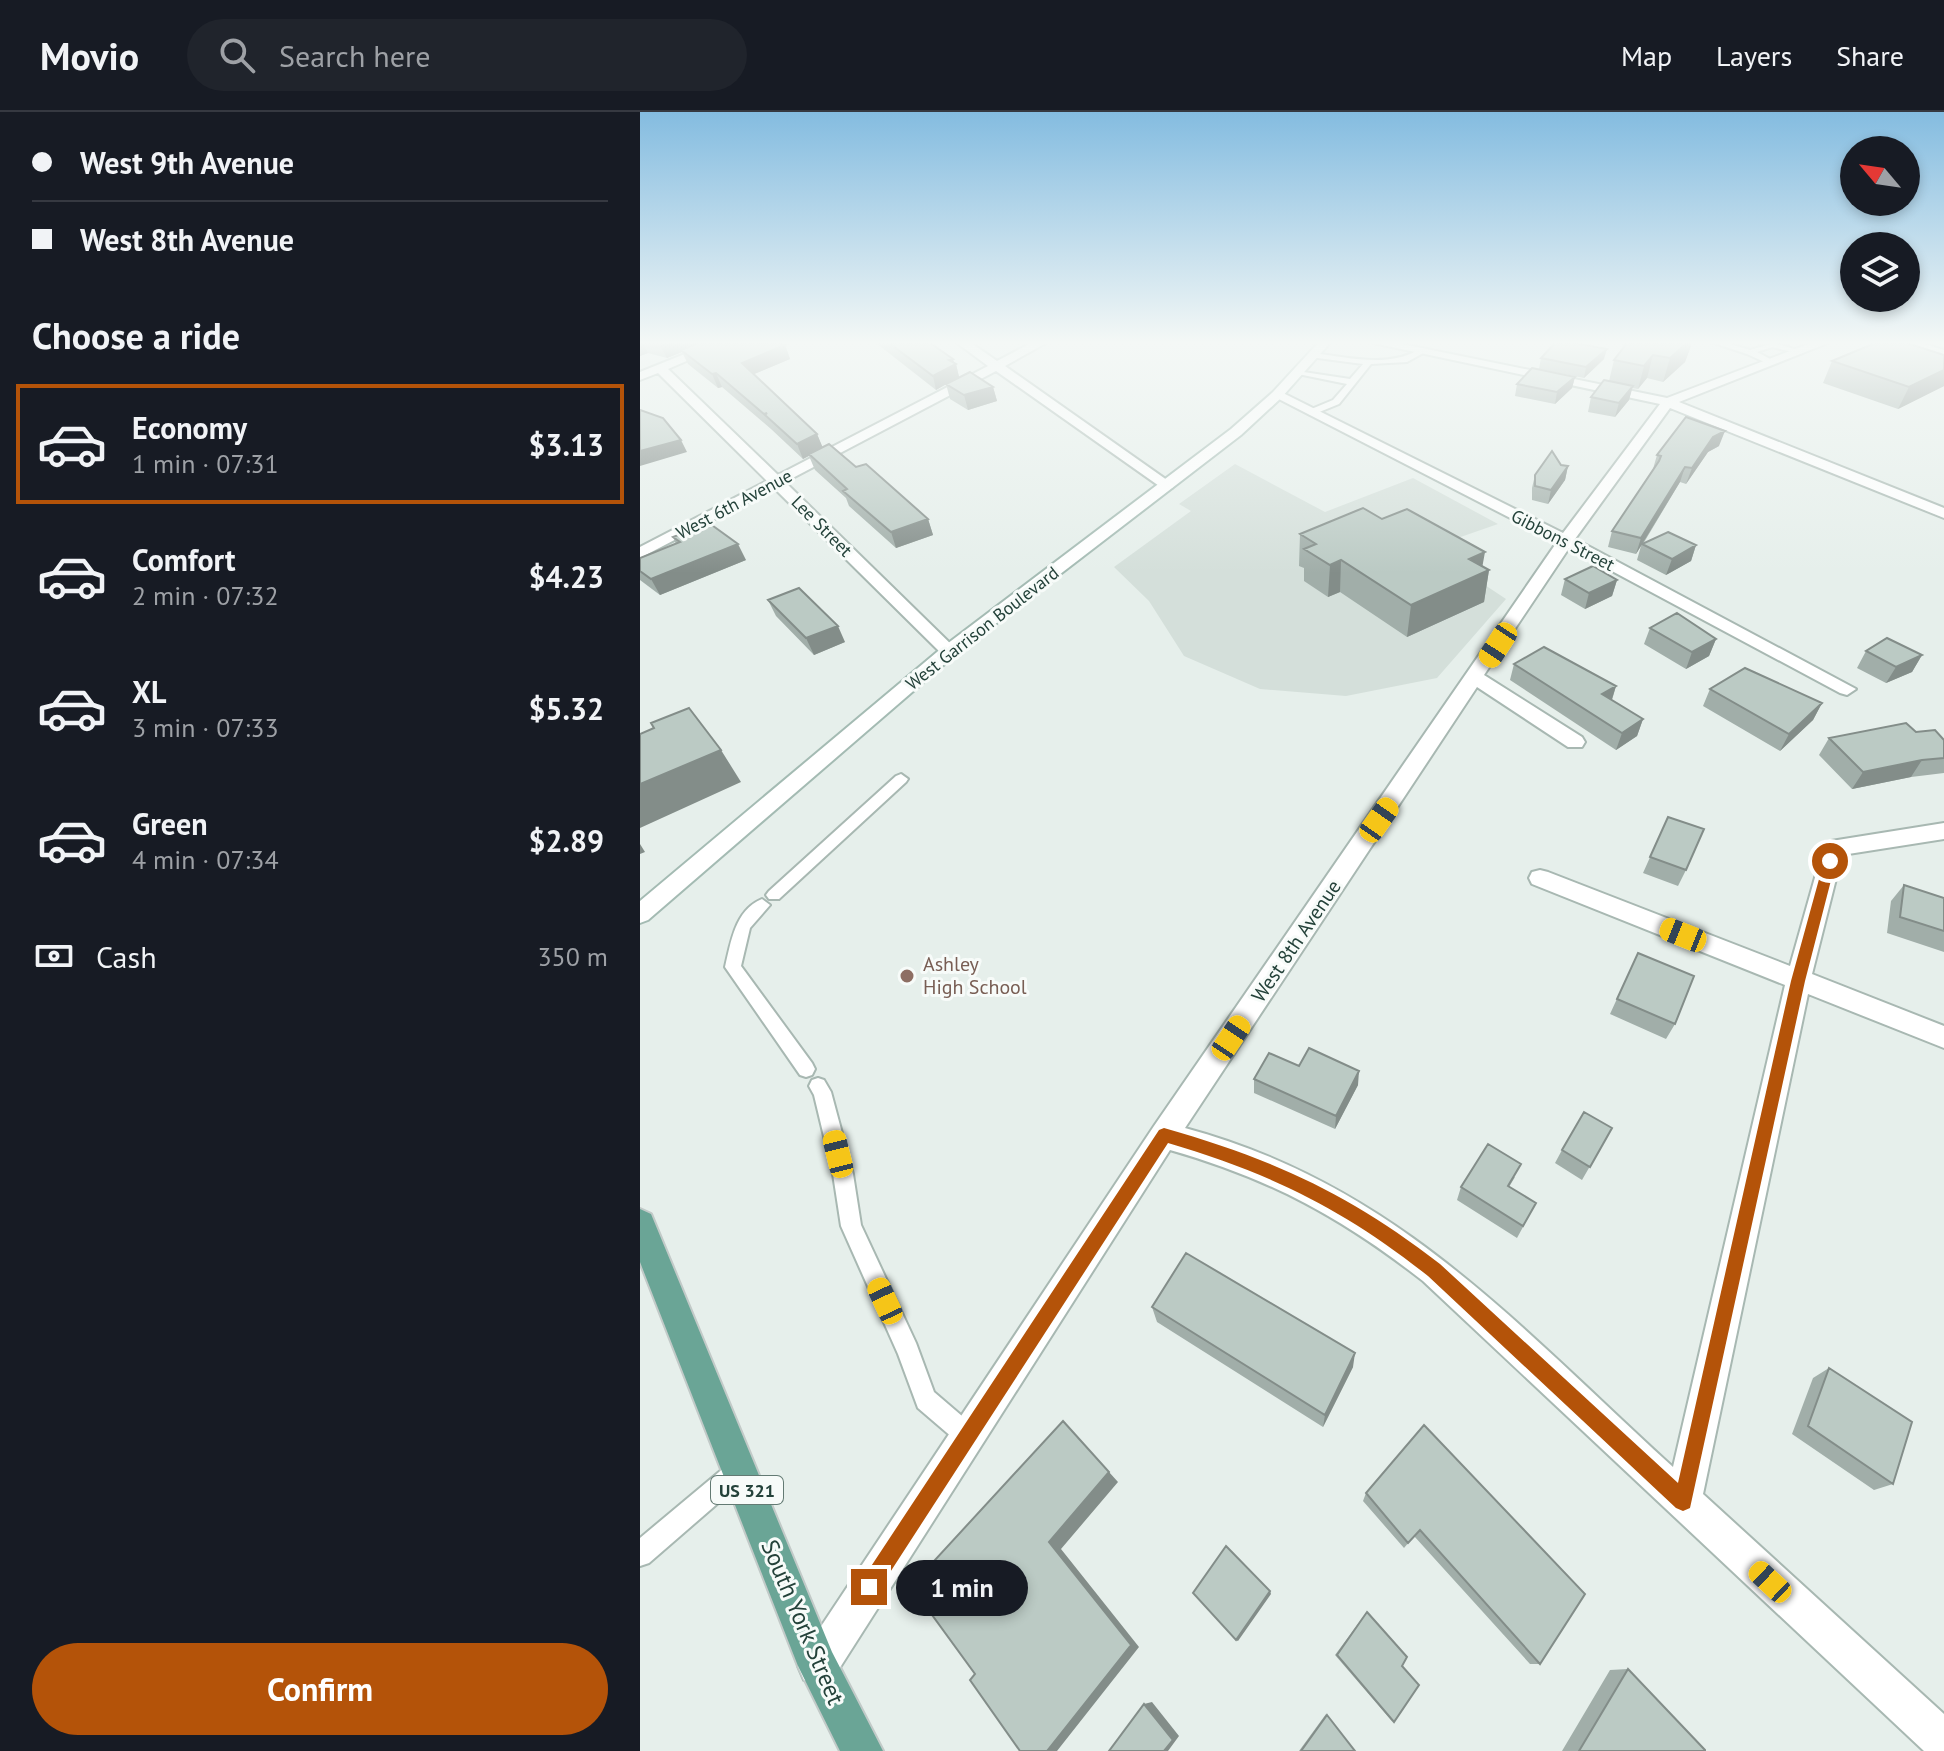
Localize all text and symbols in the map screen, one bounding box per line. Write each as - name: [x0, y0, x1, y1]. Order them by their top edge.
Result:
- search box: [187, 19, 747, 91]
- text: Movio: [40, 31, 139, 80]
- icon: search: [215, 33, 259, 77]
- text: Search here: [279, 36, 430, 75]
- text: Map: [1621, 37, 1672, 74]
- text: Layers: [1716, 37, 1792, 74]
- text: Share: [1836, 37, 1904, 74]
- north arrow: [1840, 136, 1920, 216]
- map controls: [1840, 136, 1920, 312]
- text: West 9th Avenue: [80, 143, 294, 182]
- text: West 8th Avenue: [80, 220, 294, 259]
- button: layers: [1840, 232, 1920, 312]
- text: Choose a ride: [32, 312, 240, 359]
- icon: car: [36, 408, 108, 480]
- text: Economy: [132, 408, 247, 447]
- text: $3.13: [529, 425, 604, 464]
- text: 1 min · 07:31: [132, 447, 279, 480]
- street label: West 6th Avenue: [672, 464, 796, 544]
- street label: Lee Street: [787, 491, 857, 561]
- street label: Gibbons Street: [1507, 504, 1619, 576]
- icon: car: [36, 540, 108, 612]
- text: Comfort: [132, 540, 235, 579]
- text: $4.23: [529, 557, 604, 596]
- street label: West Garrison Boulevard: [901, 561, 1063, 695]
- text: 2 min · 07:32: [132, 579, 279, 612]
- car: [1475, 618, 1521, 672]
- icon: car: [36, 672, 108, 744]
- text: XL: [132, 672, 166, 711]
- text: $5.32: [529, 689, 604, 728]
- text: 3 min · 07:33: [132, 711, 279, 744]
- car: [1355, 793, 1403, 847]
- icon: car: [36, 804, 108, 876]
- text: Green: [132, 804, 207, 843]
- text: $2.89: [529, 821, 604, 860]
- text: 4 min · 07:34: [132, 843, 279, 876]
- route start: [1812, 843, 1848, 879]
- street label: West 8th Avenue: [1245, 875, 1347, 1007]
- car: [1656, 915, 1710, 955]
- icon: cash: [32, 934, 76, 978]
- text: Cash: [96, 937, 157, 976]
- text: 350 m: [537, 940, 608, 973]
- place label: Ashley High School: [923, 951, 1027, 1000]
- marker: Ashley High School: [898, 967, 916, 985]
- car: [1208, 1011, 1254, 1065]
- car: [821, 1128, 855, 1180]
- car: [864, 1274, 906, 1328]
- road number: US 321: [711, 1476, 783, 1504]
- street label: South York Street: [754, 1535, 852, 1709]
- car: [1744, 1557, 1796, 1607]
- callout: 1 min: [897, 1559, 1029, 1615]
- route end: [851, 1569, 887, 1605]
- text: 1 min: [930, 1571, 994, 1604]
- button: Confirm: [32, 1643, 608, 1735]

